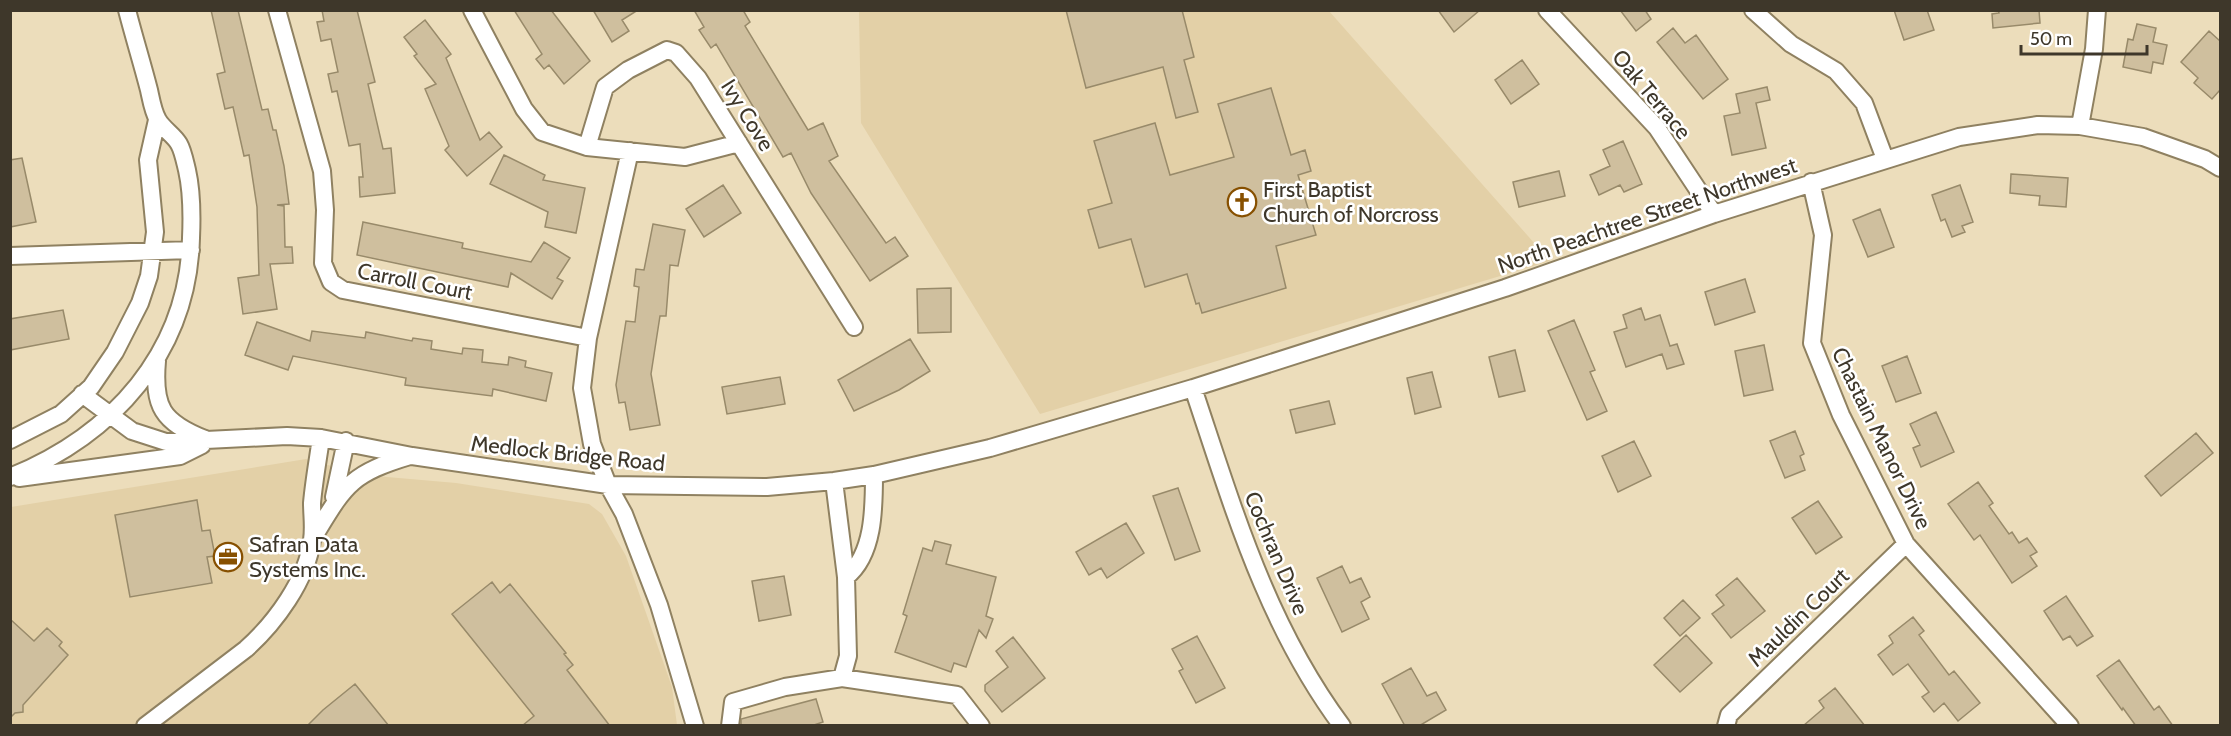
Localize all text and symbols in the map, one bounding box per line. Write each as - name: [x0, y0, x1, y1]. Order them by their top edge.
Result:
- scale bar: [2021, 18, 2147, 56]
- text: 50 m: [2030, 28, 2072, 50]
- street label: Oak Terrace: [1606, 44, 1697, 145]
- street label: Ivy Cove: [715, 74, 780, 156]
- street label: North Peachtree Street Northwest: [1494, 151, 1801, 279]
- place label: First Baptist Church of Norcross: [1263, 176, 1439, 228]
- church icon: First Baptist Church of Norcross: [1226, 186, 1258, 218]
- street label: Carroll Court: [355, 257, 475, 306]
- street label: Chastain Manor Drive: [1826, 343, 1937, 534]
- street label: Medlock Bridge Road: [470, 430, 666, 477]
- street label: Cochran Drive: [1238, 488, 1315, 619]
- place label: Safran Data Systems Inc.: [249, 531, 366, 583]
- office icon: Safran Data Systems Inc.: [212, 541, 244, 573]
- street label: Mauldin Court: [1742, 562, 1855, 672]

